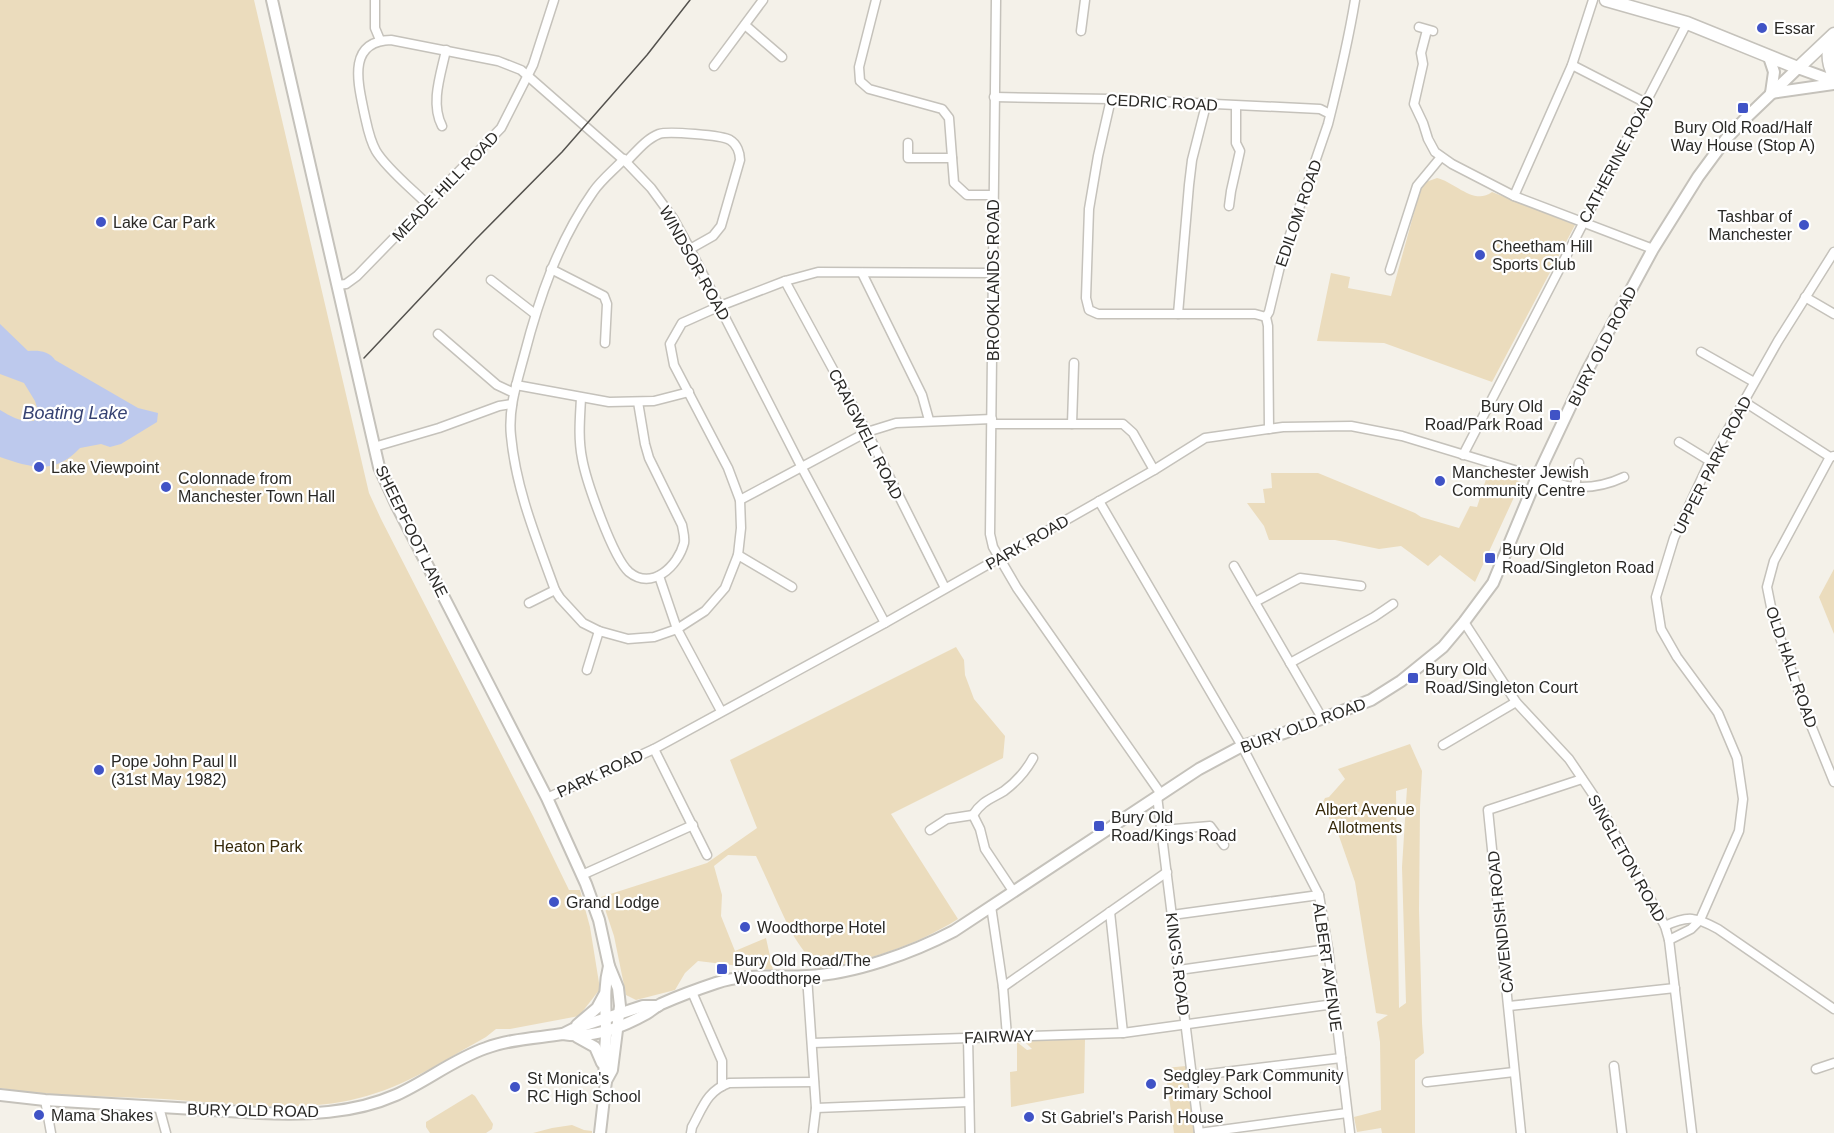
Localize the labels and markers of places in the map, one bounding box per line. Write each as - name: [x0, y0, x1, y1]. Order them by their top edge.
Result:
- place label: Essar: [1774, 20, 1816, 37]
- marker: Essar: [1755, 21, 1769, 35]
- marker: Bury Old Road/Half Way House (Stop A): [1736, 101, 1750, 115]
- place label: Bury Old Road/Half Way House (Stop A): [1671, 119, 1815, 154]
- place label: Tashbar of Manchester: [1708, 208, 1793, 243]
- place label: Lake Car Park: [113, 214, 216, 231]
- marker: Lake Car Park: [94, 215, 108, 229]
- marker: Tashbar of Manchester: [1797, 218, 1811, 232]
- place label: Cheetham Hill Sports Club: [1492, 238, 1592, 273]
- marker: Cheetham Hill Sports Club: [1473, 248, 1487, 262]
- place label: Bury Old Road/Park Road: [1425, 398, 1543, 433]
- marker: Bury Old Road/Park Road: [1548, 408, 1562, 422]
- place label: Lake Viewpoint: [51, 459, 160, 476]
- marker: Lake Viewpoint: [32, 460, 46, 474]
- place label: Manchester Jewish Community Centre: [1452, 464, 1589, 499]
- place label: Colonnade from Manchester Town Hall: [178, 470, 335, 505]
- marker: Manchester Jewish Community Centre: [1433, 474, 1447, 488]
- marker: Colonnade from Manchester Town Hall: [159, 480, 173, 494]
- place label: Bury Old Road/Singleton Road: [1502, 541, 1654, 576]
- marker: Bury Old Road/Singleton Road: [1483, 551, 1497, 565]
- place label: Bury Old Road/Singleton Court: [1425, 661, 1579, 696]
- marker: Bury Old Road/Singleton Court: [1406, 671, 1420, 685]
- place label: Pope John Paul II (31st May 1982): [111, 753, 237, 788]
- marker: Pope John Paul II (31st May 1982): [92, 763, 106, 777]
- place label: Bury Old Road/Kings Road: [1111, 809, 1236, 844]
- marker: Bury Old Road/Kings Road: [1092, 819, 1106, 833]
- place label: Grand Lodge: [566, 894, 660, 911]
- marker: Grand Lodge: [547, 895, 561, 909]
- place label: Woodthorpe Hotel: [757, 919, 886, 936]
- marker: Woodthorpe Hotel: [738, 920, 752, 934]
- place label: Bury Old Road/The Woodthorpe: [734, 952, 871, 987]
- marker: Bury Old Road/The Woodthorpe: [715, 962, 729, 976]
- place label: Sedgley Park Community Primary School: [1163, 1067, 1344, 1102]
- place label: St Monica's RC High School: [527, 1070, 641, 1105]
- marker: Sedgley Park Community Primary School: [1144, 1077, 1158, 1091]
- marker: St Monica's RC High School: [508, 1080, 522, 1094]
- place label: Mama Shakes: [51, 1107, 153, 1124]
- marker: Mama Shakes: [32, 1108, 46, 1122]
- place label: St Gabriel's Parish House: [1041, 1109, 1224, 1126]
- marker: St Gabriel's Parish House: [1022, 1110, 1036, 1124]

